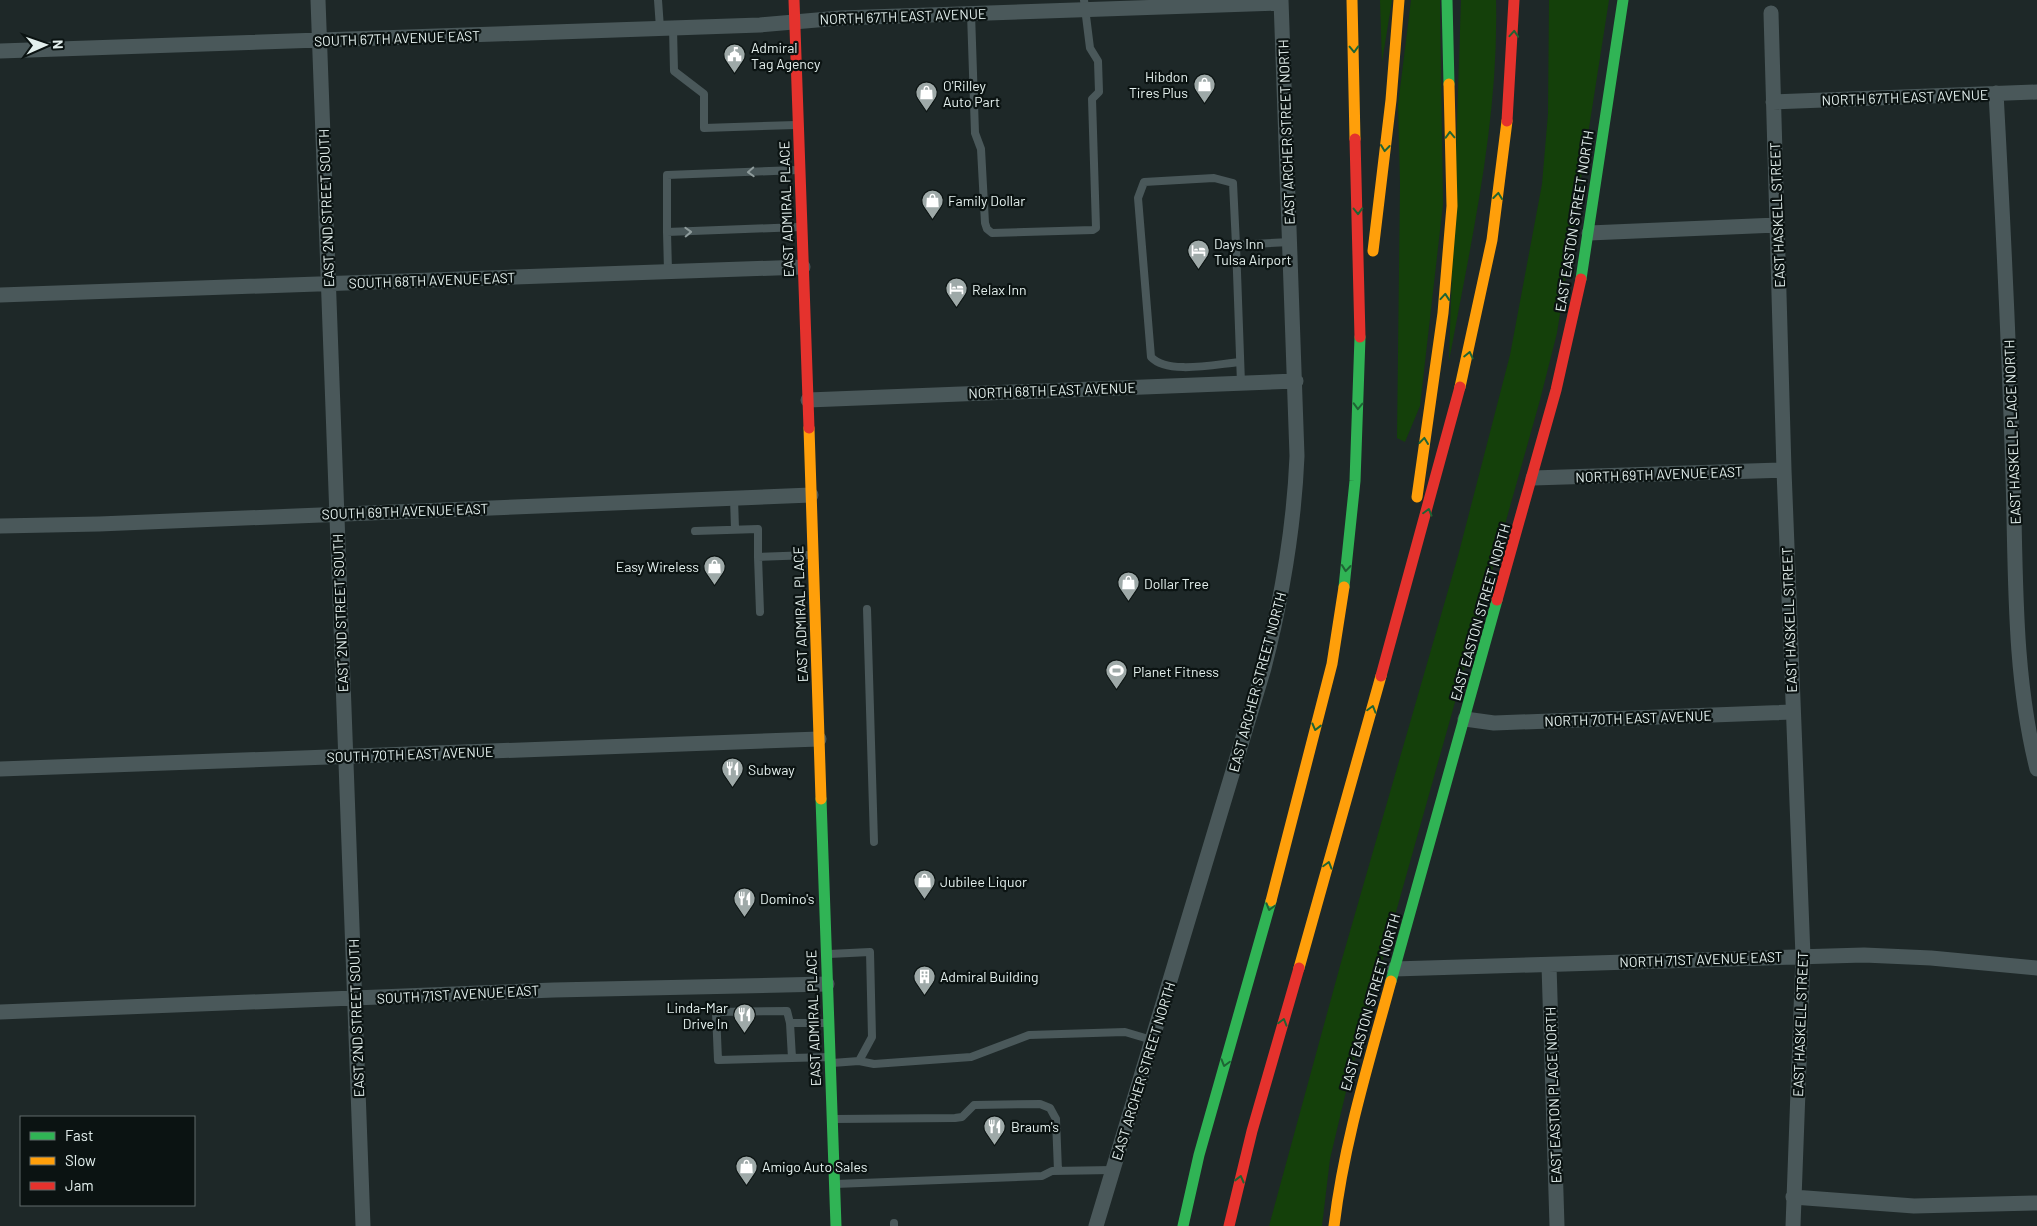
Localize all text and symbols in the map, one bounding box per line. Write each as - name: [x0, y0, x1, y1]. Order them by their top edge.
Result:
- street label: NORTH 67TH EAST AVENUE: [819, 5, 987, 27]
- north arrow: [20, 20, 70, 70]
- street label: SOUTH 67TH AVENUE EAST: [314, 27, 480, 49]
- one-way arrow: [1508, 30, 1519, 38]
- place label: Admiral Tag Agency: [751, 39, 821, 72]
- street label: EAST ARCHER STREET NORTH: [1274, 39, 1298, 225]
- text: N: [50, 40, 67, 49]
- public building icon: Admiral Tag Agency: [723, 43, 747, 74]
- one-way arrow: [1349, 45, 1359, 53]
- place label: Hibdon Tires Plus: [1129, 68, 1188, 101]
- shop icon: Hibdon Tires Plus: [1192, 72, 1216, 103]
- place label: O'Rilley Auto Part: [943, 77, 1000, 110]
- shop icon: O'Rilley Auto Part: [915, 81, 939, 112]
- street label: NORTH 67TH EAST AVENUE: [1821, 86, 1989, 108]
- street label: EAST 2ND STREET SOUTH: [315, 128, 337, 288]
- street label: EAST EASTON STREET NORTH: [1551, 129, 1597, 313]
- one-way arrow: [1445, 131, 1456, 139]
- street label: EAST ADMIRAL PLACE: [775, 141, 797, 277]
- street label: EAST HASKELL STREET: [1766, 142, 1788, 288]
- one-way arrow: [1380, 145, 1391, 153]
- one-way arrow: [747, 166, 755, 177]
- shop icon: Family Dollar: [920, 188, 944, 219]
- one-way arrow: [1492, 191, 1503, 199]
- place label: Family Dollar: [948, 192, 1025, 209]
- one-way arrow: [1353, 208, 1363, 215]
- one-way arrow: [684, 226, 692, 237]
- place label: Days Inn Tulsa Airport: [1214, 235, 1292, 268]
- hotel icon: Days Inn Tulsa Airport: [1186, 239, 1210, 270]
- street label: SOUTH 68TH AVENUE EAST: [348, 269, 516, 291]
- hotel icon: Relax Inn: [944, 277, 968, 308]
- place label: Relax Inn: [972, 281, 1027, 298]
- one-way arrow: [1439, 293, 1450, 301]
- street label: EAST HASKELL PLACE NORTH: [2000, 339, 2024, 525]
- one-way arrow: [1463, 351, 1474, 360]
- street label: NORTH 68TH EAST AVENUE: [968, 379, 1136, 401]
- one-way arrow: [1352, 402, 1363, 410]
- one-way arrow: [1419, 436, 1429, 445]
- street label: NORTH 69TH AVENUE EAST: [1575, 463, 1743, 485]
- street label: SOUTH 69TH AVENUE EAST: [321, 500, 489, 522]
- one-way arrow: [1422, 509, 1432, 517]
- street label: EAST EASTON STREET NORTH: [1447, 521, 1513, 703]
- street label: EAST 2ND STREET SOUTH: [329, 533, 351, 693]
- street label: EAST ADMIRAL PLACE: [789, 546, 811, 682]
- street label: EAST HASKELL STREET: [1778, 547, 1800, 693]
- shop icon: Easy Wireless: [703, 554, 727, 585]
- place label: Easy Wireless: [616, 558, 699, 575]
- one-way arrow: [1341, 564, 1352, 572]
- shop icon: Dollar Tree: [1116, 571, 1140, 602]
- place label: Dollar Tree: [1144, 575, 1209, 592]
- street label: EAST ARCHER STREET NORTH: [1225, 590, 1289, 774]
- sports icon: Planet Fitness: [1105, 659, 1129, 690]
- place label: Planet Fitness: [1133, 663, 1219, 680]
- one-way arrow: [1366, 706, 1376, 714]
- street label: NORTH 70TH EAST AVENUE: [1544, 707, 1712, 729]
- one-way arrow: [1312, 723, 1322, 731]
- street label: SOUTH 70TH EAST AVENUE: [326, 743, 494, 765]
- restaurant icon: Subway: [720, 757, 744, 788]
- place label: Subway: [748, 761, 795, 778]
- one-way arrow: [1322, 862, 1332, 870]
- shop icon: Jubilee Liquor: [912, 869, 936, 900]
- place label: Jubilee Liquor: [940, 873, 1027, 890]
- restaurant icon: Domino's: [732, 886, 756, 917]
- place label: Domino's: [760, 890, 815, 907]
- one-way arrow: [1265, 902, 1275, 911]
- street label: EAST EASTON STREET NORTH: [1337, 911, 1403, 1093]
- street label: EAST 2ND STREET SOUTH: [345, 938, 367, 1098]
- street label: NORTH 71ST AVENUE EAST: [1619, 948, 1783, 970]
- street label: EAST ADMIRAL PLACE: [802, 950, 824, 1086]
- street label: EAST HASKELL STREET: [1789, 951, 1811, 1097]
- building icon: Admiral Building: [912, 964, 936, 995]
- place label: Admiral Building: [940, 968, 1038, 985]
- street label: EAST ARCHER STREET NORTH: [1108, 980, 1178, 1162]
- street label: SOUTH 71ST AVENUE EAST: [376, 981, 540, 1007]
- place label: Linda-Mar Drive In: [666, 999, 728, 1032]
- restaurant icon: Linda-Mar Drive In: [732, 1003, 756, 1034]
- street label: EAST EASTON PLACE NORTH: [1541, 1007, 1565, 1183]
- one-way arrow: [1278, 1018, 1288, 1026]
- one-way arrow: [1220, 1059, 1231, 1068]
- restaurant icon: Braum's: [983, 1114, 1007, 1145]
- legend: [20, 1116, 195, 1206]
- place label: Braum's: [1011, 1118, 1059, 1135]
- text: Fast: [65, 1126, 93, 1144]
- text: Slow: [65, 1151, 96, 1169]
- shop icon: Amigo Auto Sales: [734, 1154, 758, 1185]
- place label: Amigo Auto Sales: [762, 1158, 868, 1175]
- one-way arrow: [1234, 1174, 1245, 1183]
- text: Jam: [65, 1176, 94, 1194]

